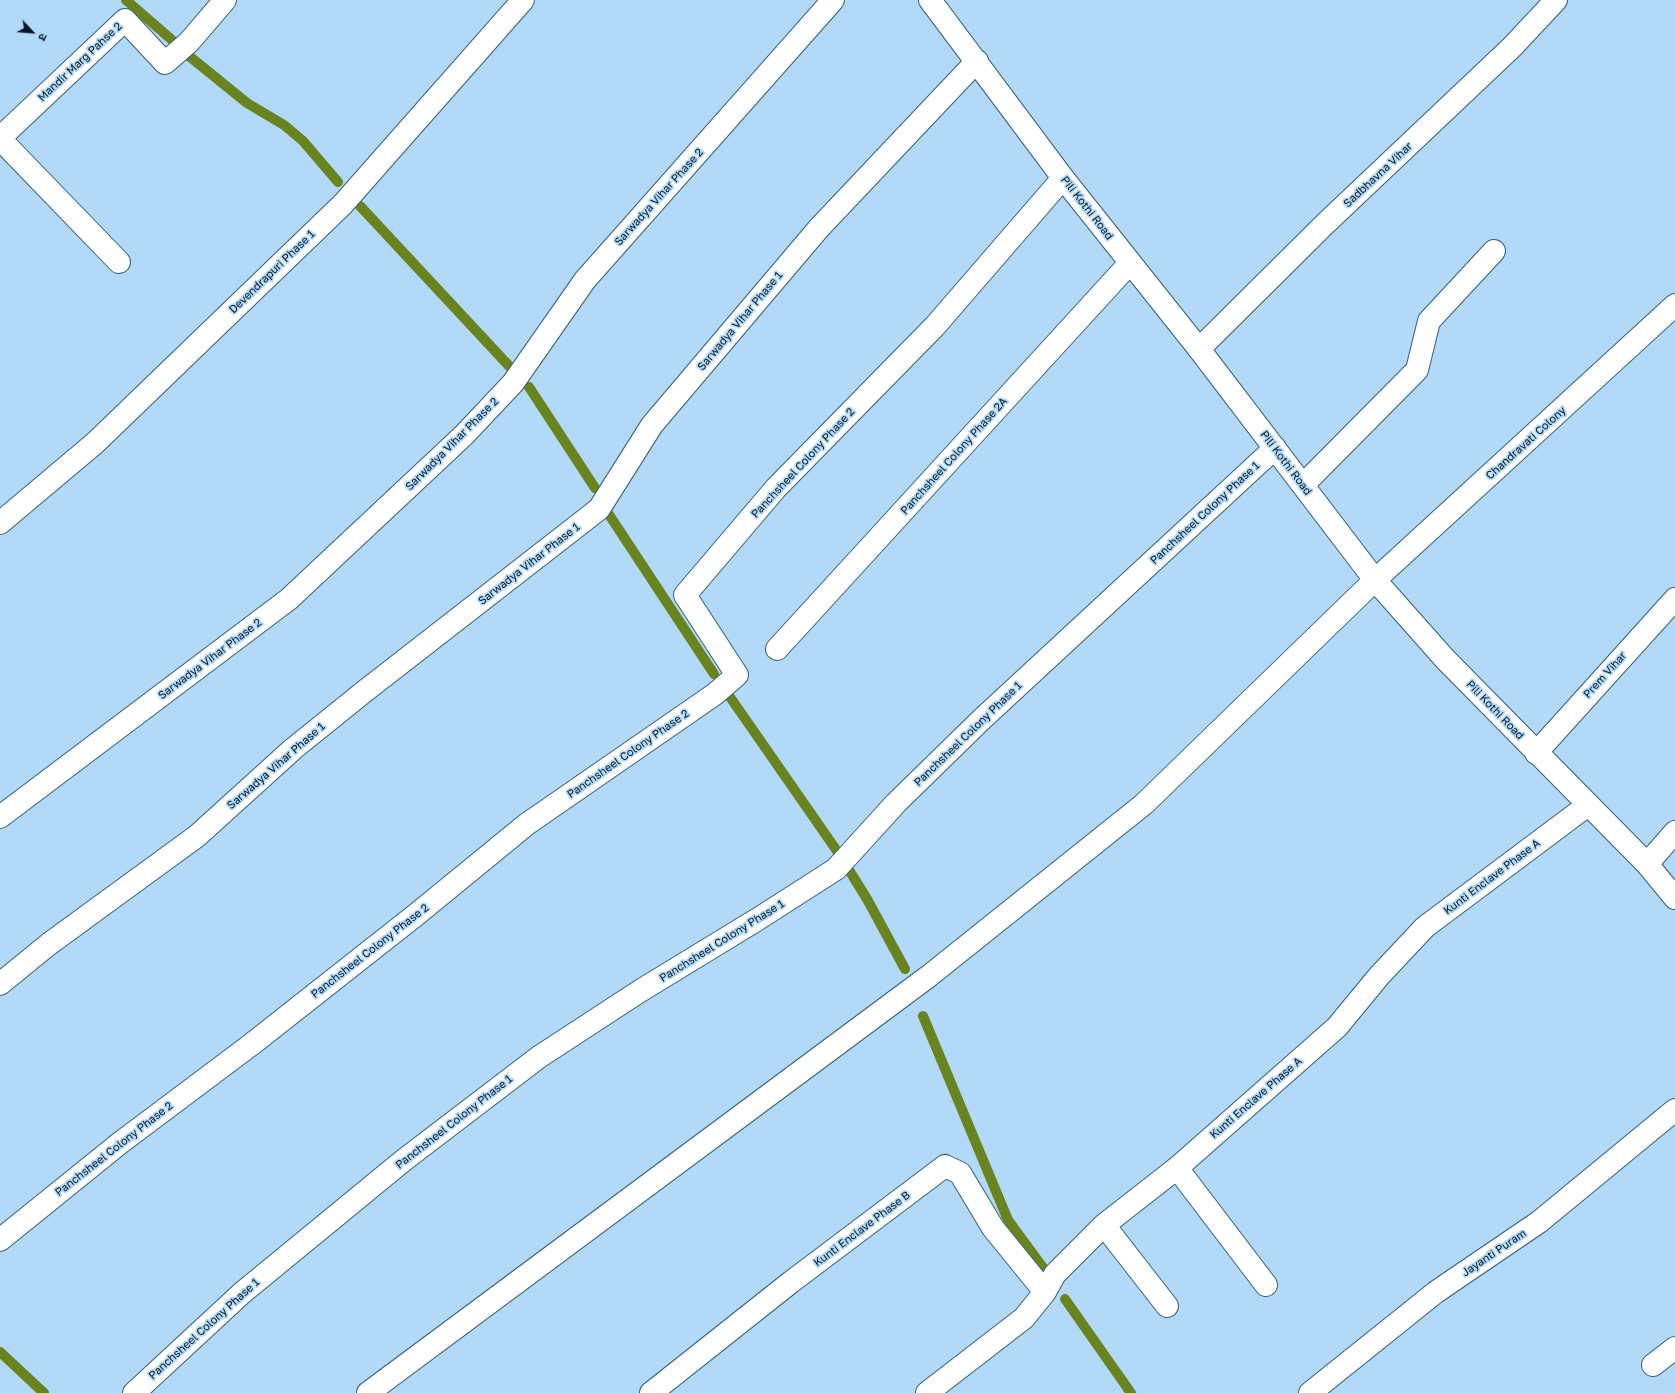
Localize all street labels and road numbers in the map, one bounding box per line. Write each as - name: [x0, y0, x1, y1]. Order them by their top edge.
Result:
- street label: Mandir Marg Pahse 2: [35, 20, 125, 104]
- street label: Sadbhavna Vihar: [1341, 140, 1415, 210]
- street label: Sarwadya Vihar Phase 2: [612, 146, 706, 248]
- street label: Pili Kothi Road: [1058, 174, 1116, 242]
- street label: Devendrapuri Phase 1: [226, 228, 318, 316]
- street label: Sarwadya Vihar Phase 1: [695, 269, 785, 373]
- street label: Sarwadya Vihar Phase 2: [403, 395, 501, 493]
- street label: Panchsheel Colony Phase 2A: [898, 395, 1010, 517]
- street label: Chandravati Colony: [1483, 404, 1569, 482]
- street label: Panchsheel Colony Phase 2: [749, 405, 857, 521]
- street label: Pili Kothi Road: [1258, 428, 1314, 498]
- street label: Panchsheel Colony Phase 1: [1148, 459, 1262, 567]
- street label: Sarwadya Vihar Phase 1: [476, 520, 582, 608]
- street label: Sarwadya Vihar Phase 2: [156, 616, 264, 702]
- street label: Prem Vihar: [1581, 649, 1629, 701]
- street label: Pili Kothi Road: [1463, 678, 1527, 742]
- street label: Panchsheel Colony Phase 1: [911, 679, 1025, 789]
- street label: Panchsheel Colony Phase 2: [565, 707, 691, 801]
- street label: Sarwadya Vihar Phase 1: [224, 720, 328, 812]
- street label: Kunti Enclave Phase A: [1441, 836, 1543, 918]
- street label: Panchsheel Colony Phase 1: [657, 897, 787, 985]
- street label: Panchsheel Colony Phase 2: [309, 901, 431, 1001]
- street label: Kunti Enclave Phase A: [1207, 1055, 1305, 1141]
- street label: Panchsheel Colony Phase 1: [393, 1072, 515, 1172]
- street label: Panchsheel Colony Phase 2: [53, 1099, 175, 1199]
- street label: Kunti Enclave Phase B: [811, 1188, 913, 1270]
- street label: Jayanti Puram: [1459, 1227, 1529, 1279]
- street label: Panchsheel Colony Phase 1: [146, 1276, 262, 1382]

